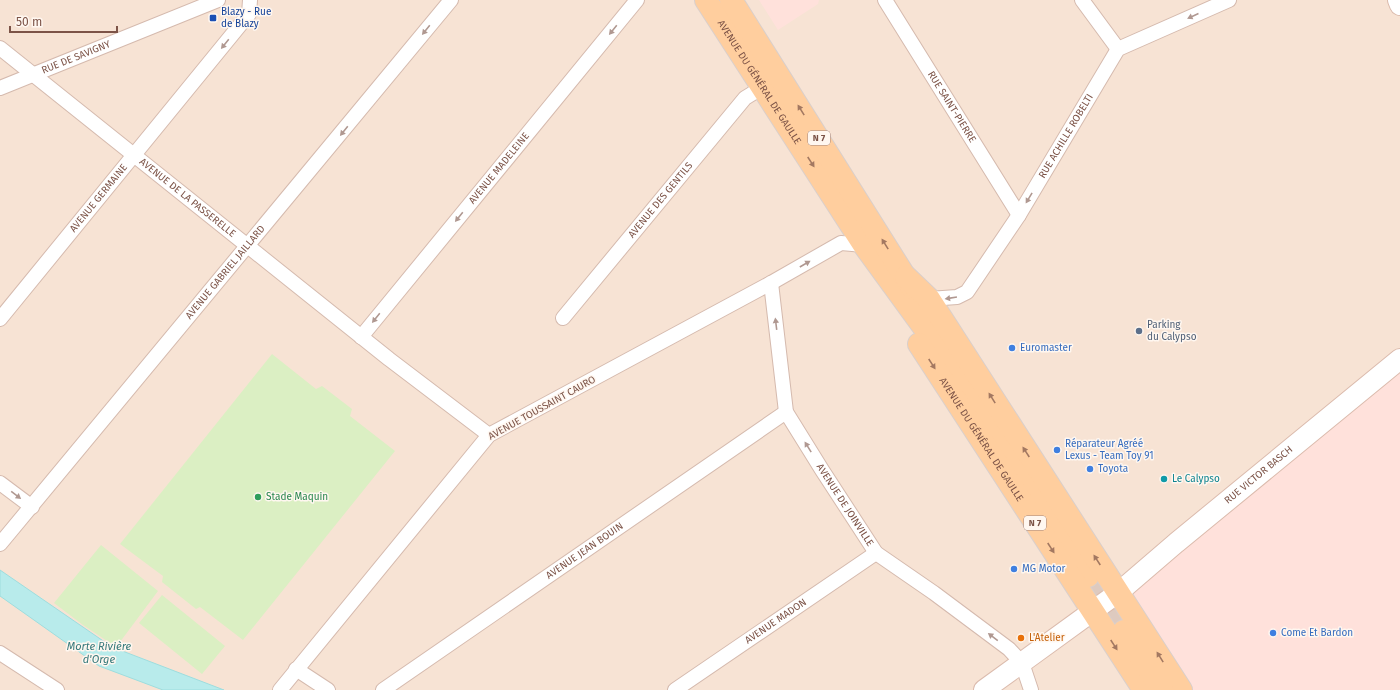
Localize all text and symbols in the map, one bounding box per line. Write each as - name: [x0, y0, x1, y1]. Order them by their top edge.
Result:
- place label: Blazy - Rue de Blazy: [221, 6, 271, 30]
- scale bar: [10, 8, 117, 34]
- marker: Blazy - Rue de Blazy: [208, 13, 218, 23]
- one-way arrow: [1188, 13, 1199, 19]
- text: 50 m: [16, 15, 42, 29]
- street label: AVENUE DU GÉNÉRAL DE GAULLE: [715, 18, 804, 147]
- one-way arrow: [422, 25, 431, 36]
- one-way arrow: [608, 25, 617, 36]
- street label: RUE DE SAVIGNY: [40, 38, 113, 77]
- one-way arrow: [220, 39, 229, 50]
- street label: RUE SAINT-PIERRE: [925, 69, 978, 145]
- street label: RUE ACHILLE ROBELTI: [1036, 92, 1096, 181]
- one-way arrow: [797, 105, 805, 115]
- one-way arrow: [339, 125, 348, 136]
- street label: AVENUE MADELEINE: [466, 130, 532, 207]
- road number: N 7: [808, 131, 830, 145]
- street label: AVENUE DE LA PASSERELLE: [137, 156, 238, 240]
- one-way arrow: [807, 157, 815, 167]
- street label: AVENUE DES GENTILS: [626, 159, 696, 240]
- street label: AVENUE GERMAINE: [67, 162, 130, 235]
- one-way arrow: [1025, 192, 1032, 204]
- one-way arrow: [454, 212, 463, 223]
- street label: AVENUE GABRIEL JAILLARD: [183, 223, 268, 322]
- one-way arrow: [881, 238, 889, 249]
- one-way arrow: [799, 260, 811, 267]
- one-way arrow: [945, 295, 957, 301]
- one-way arrow: [372, 312, 381, 323]
- one-way arrow: [772, 318, 779, 330]
- place label: Parking du Calypso: [1147, 319, 1197, 343]
- marker: Parking du Calypso: [1134, 326, 1144, 336]
- place label: Euromaster: [1020, 342, 1072, 354]
- marker: Euromaster: [1007, 343, 1017, 353]
- one-way arrow: [928, 359, 936, 369]
- street label: AVENUE TOUSSAINT CAURO: [486, 373, 598, 443]
- street label: AVENUE DU GÉNÉRAL DE GAULLE: [936, 375, 1026, 504]
- one-way arrow: [988, 393, 996, 404]
- place label: Réparateur Agréé Lexus - Team Toy 91: [1065, 438, 1154, 462]
- one-way arrow: [804, 442, 812, 452]
- street label: RUE VICTOR BASCH: [1222, 444, 1295, 507]
- marker: Réparateur Agréé Lexus - Team Toy 91: [1052, 445, 1062, 455]
- one-way arrow: [1022, 446, 1030, 457]
- street label: AVENUE DE JOINVILLE: [814, 462, 876, 549]
- place label: Toyota: [1098, 463, 1128, 475]
- marker: Toyota: [1085, 464, 1095, 474]
- place label: Le Calypso: [1172, 473, 1220, 485]
- marker: Le Calypso: [1159, 474, 1169, 484]
- one-way arrow: [10, 490, 21, 499]
- place label: Stade Maquin: [266, 491, 328, 503]
- marker: Stade Maquin: [253, 492, 263, 502]
- road number: N 7: [1024, 516, 1046, 530]
- street label: AVENUE JEAN BOUIN: [544, 520, 626, 582]
- one-way arrow: [1047, 543, 1055, 553]
- one-way arrow: [1093, 555, 1101, 566]
- place label: MG Motor: [1022, 563, 1066, 575]
- marker: MG Motor: [1009, 564, 1019, 574]
- street label: AVENUE MADON: [743, 596, 809, 646]
- place label: Come Et Bardon: [1281, 627, 1353, 639]
- marker: Come Et Bardon: [1268, 628, 1278, 638]
- place label: L'Atelier: [1029, 632, 1065, 644]
- one-way arrow: [988, 633, 998, 641]
- marker: L'Atelier: [1016, 633, 1026, 643]
- one-way arrow: [1110, 639, 1118, 650]
- water label: Morte Rivière d'Orge: [67, 640, 132, 666]
- one-way arrow: [1157, 651, 1164, 663]

